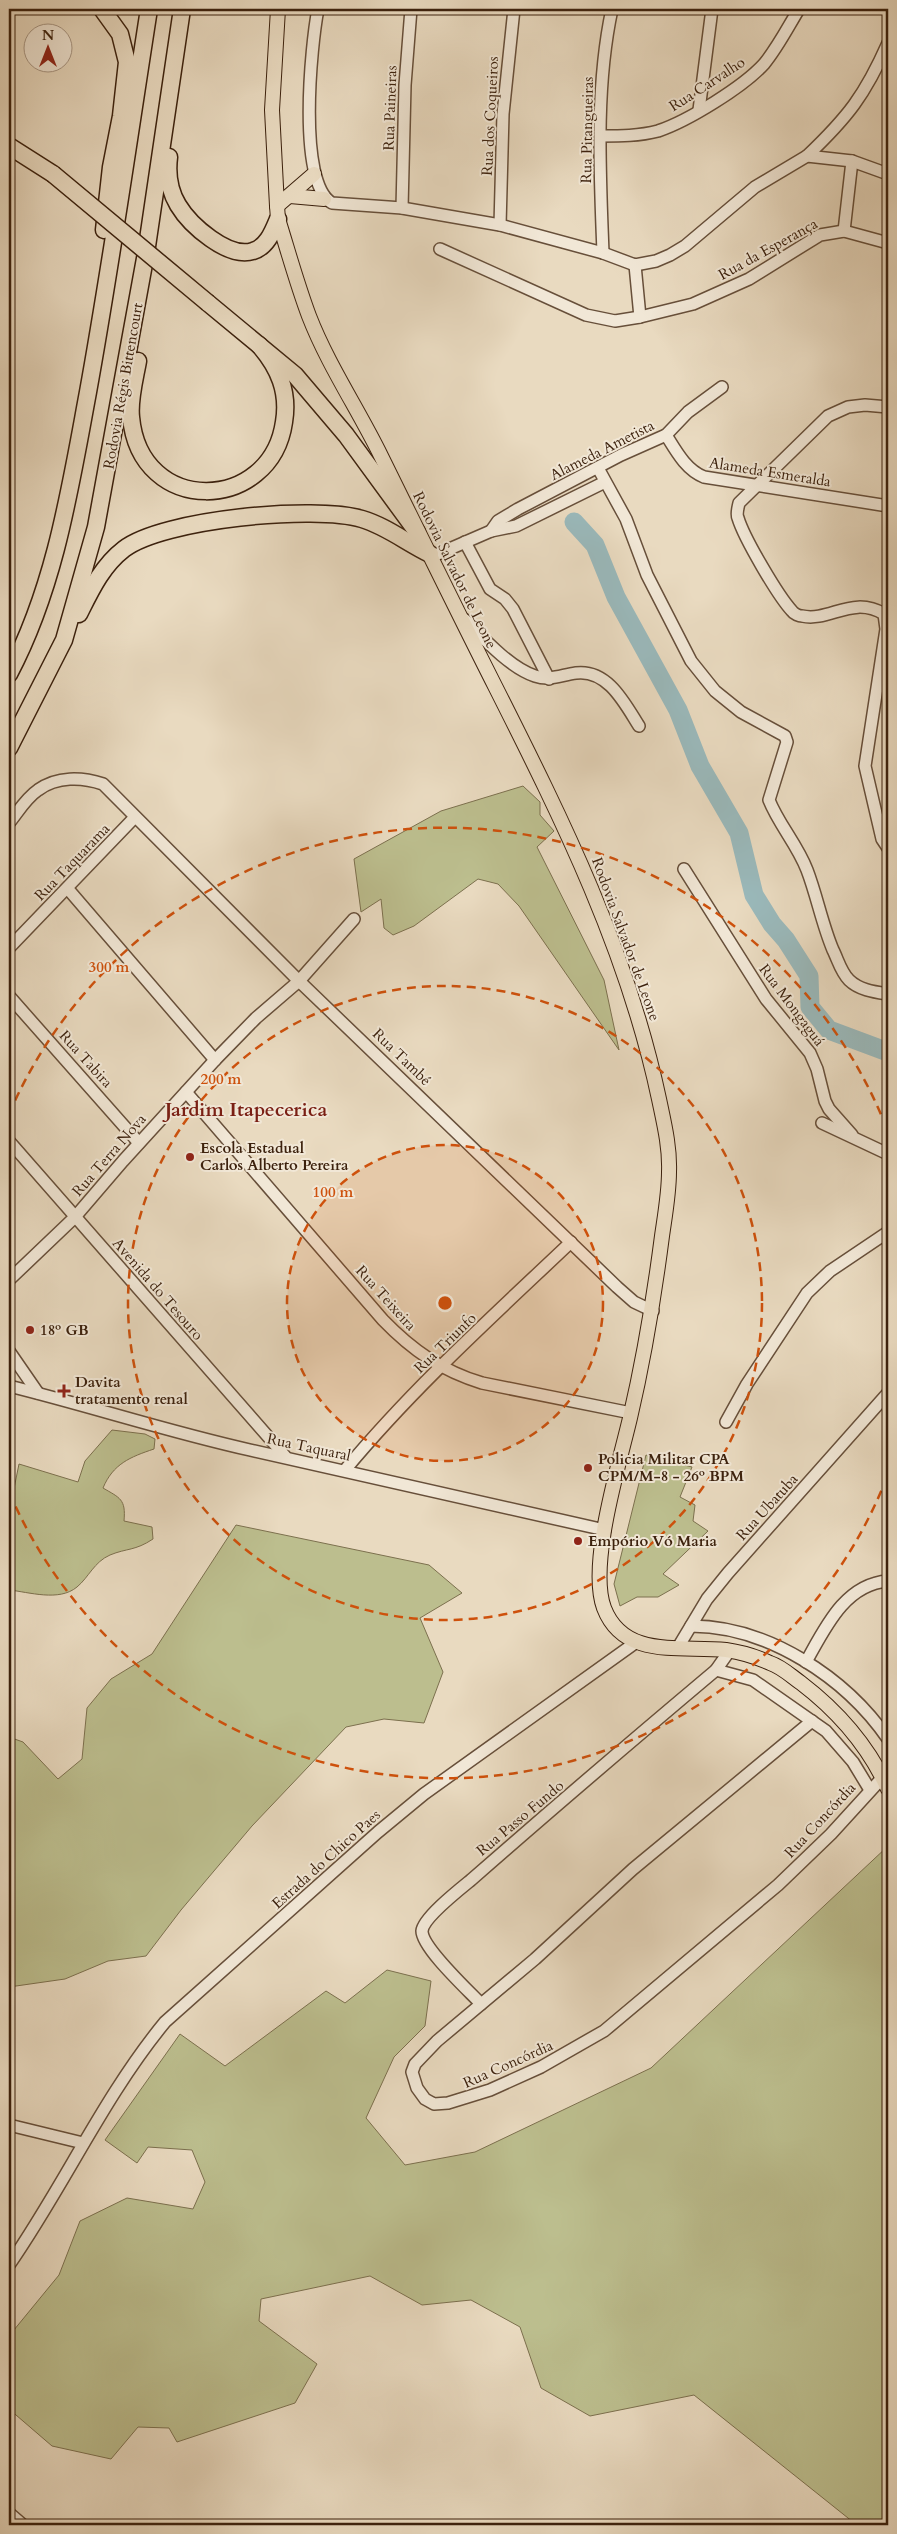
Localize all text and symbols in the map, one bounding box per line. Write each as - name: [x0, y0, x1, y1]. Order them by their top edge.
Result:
- north arrow: [22, 22, 72, 72]
- text: N: [42, 26, 54, 45]
- street label: Rua Carvalho: [665, 52, 749, 116]
- street label: Rua dos Coqueiros: [477, 56, 503, 176]
- street label: Rua Paineiras: [379, 65, 401, 151]
- street label: Rua Pitangueiras: [576, 77, 598, 183]
- street label: Rua da Esperança: [715, 213, 822, 285]
- street label: Rodovia Régis Bittencourt: [99, 301, 148, 471]
- street label: Alameda Ametista: [547, 415, 658, 485]
- street label: Alameda Esmeralda: [708, 453, 833, 492]
- street label: Rodovia Salvador de Leone: [408, 488, 502, 652]
- street label: Rua Taquarama: [30, 819, 114, 905]
- street label: Rodovia Salvador de Leone: [587, 855, 665, 1024]
- text: 300 m: [89, 957, 130, 977]
- street label: Rua Mongaguá: [755, 960, 830, 1051]
- street label: Rua També: [368, 1024, 436, 1090]
- street label: Rua Tabira: [55, 1026, 117, 1092]
- text: 200 m: [201, 1069, 242, 1089]
- district label: Jardim Itapecerica: [162, 1096, 327, 1123]
- street label: Rua Terra Nova: [68, 1109, 151, 1201]
- place label: Escola Estadual Carlos Alberto Pereira: [200, 1138, 349, 1175]
- marker: Escola Estadual Carlos Alberto Pereira: [184, 1151, 196, 1163]
- text: 100 m: [313, 1182, 354, 1202]
- street label: Avenida do Tesouro: [108, 1234, 208, 1344]
- street label: Rua Teixeira: [351, 1261, 421, 1335]
- centre of rings: [436, 1294, 454, 1312]
- street label: Rua Triunfo: [410, 1308, 480, 1378]
- place label: 18º GB: [40, 1320, 89, 1340]
- marker: 18º GB: [24, 1324, 36, 1336]
- place label: Davita tratamento renal: [75, 1372, 188, 1409]
- marker: Davita tratamento renal: [57, 1384, 71, 1398]
- street label: Rua Taquaral: [265, 1428, 353, 1466]
- place label: Policia Militar CPA CPM/M-8 - 26º BPM: [598, 1449, 744, 1486]
- marker: Policia Militar CPA CPM/M-8 - 26º BPM: [582, 1462, 594, 1474]
- street label: Rua Ubatuba: [732, 1469, 803, 1545]
- place label: Empório Vó Maria: [588, 1531, 718, 1551]
- marker: Empório Vó Maria: [572, 1535, 584, 1547]
- street label: Rua Passo Fundo: [472, 1776, 568, 1860]
- street label: Rua Concórdia: [780, 1778, 861, 1862]
- street label: Estrada do Chico Paes: [267, 1805, 385, 1913]
- street label: Rua Concórdia: [460, 2035, 557, 2093]

